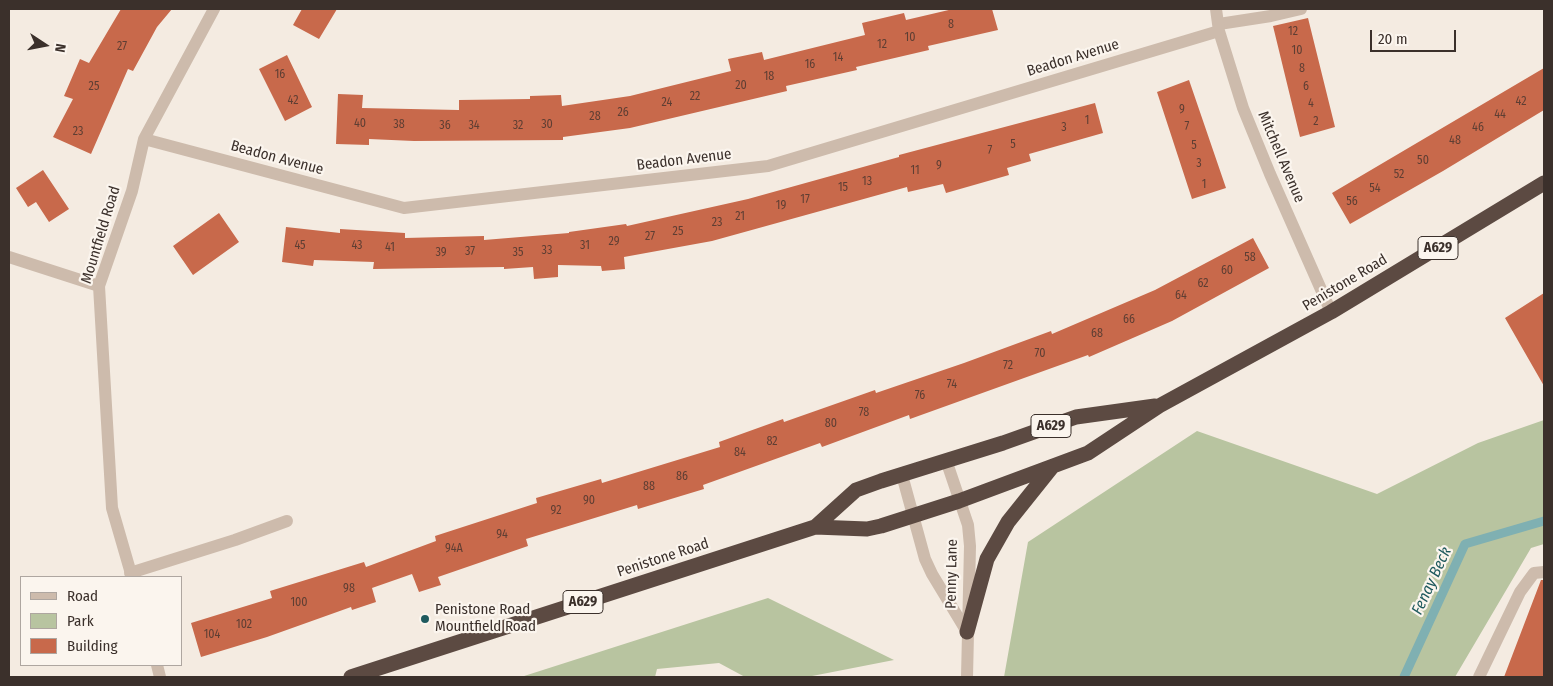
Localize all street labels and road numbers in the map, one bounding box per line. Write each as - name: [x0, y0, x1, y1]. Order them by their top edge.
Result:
- street label: Beadon Avenue: [1025, 35, 1121, 81]
- street label: Mitchell Avenue: [1254, 109, 1308, 205]
- street label: Beadon Avenue: [229, 137, 325, 179]
- street label: Beadon Avenue: [636, 145, 732, 175]
- street label: Mountfield Road: [78, 184, 124, 286]
- road number: A629: [1418, 237, 1458, 260]
- street label: Penistone Road: [1299, 251, 1391, 315]
- road number: A629: [1031, 414, 1071, 438]
- street label: Penistone Road: [615, 535, 711, 581]
- street label: Penny Lane: [942, 539, 962, 609]
- road number: A629: [563, 590, 603, 614]

